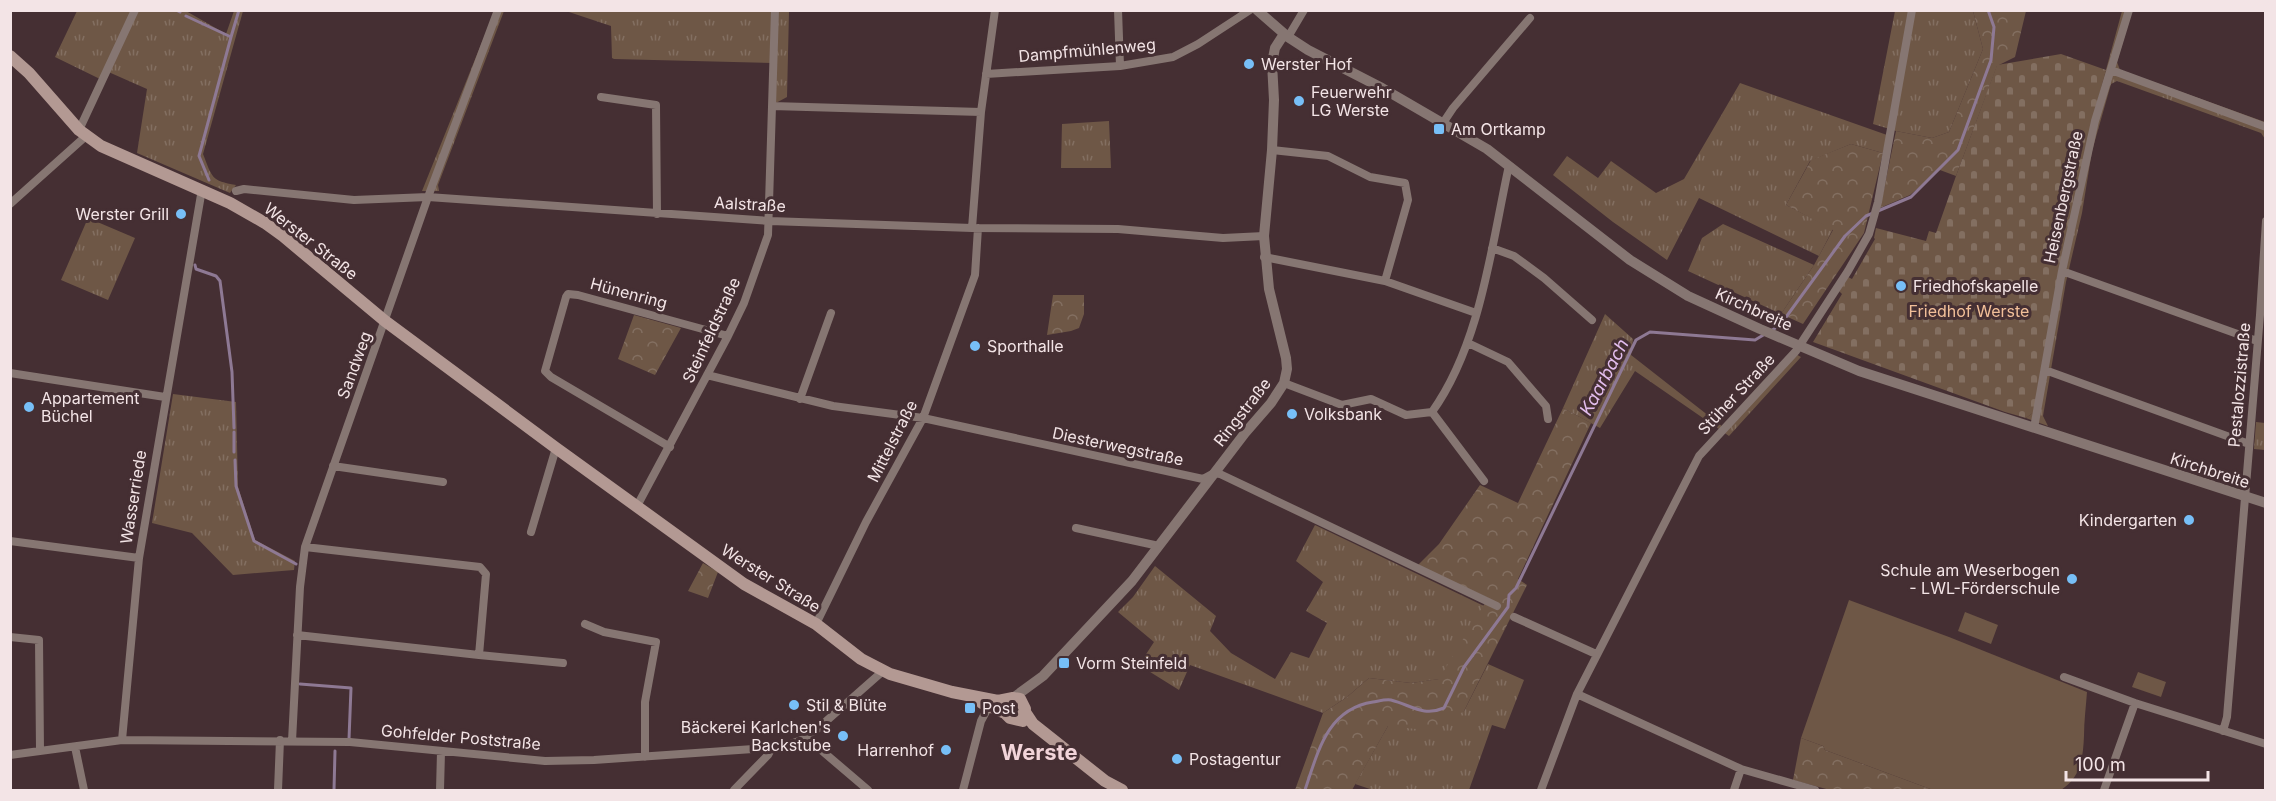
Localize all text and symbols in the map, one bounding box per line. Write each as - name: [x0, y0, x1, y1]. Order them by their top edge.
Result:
- street label: Dampfmühlenweg: [1017, 34, 1157, 66]
- place label: Werster Hof: [1261, 54, 1352, 74]
- marker: Werster Hof: [1242, 57, 1256, 71]
- place label: Feuerwehr LG Werste: [1311, 82, 1392, 120]
- marker: Feuerwehr LG Werste: [1292, 94, 1306, 108]
- place label: Am Ortkamp: [1451, 119, 1546, 139]
- marker: Am Ortkamp: [1432, 122, 1446, 136]
- street label: Heisenbergstraße: [2039, 129, 2087, 265]
- street label: Aalstraße: [714, 192, 786, 216]
- street label: Werster Straße: [260, 198, 362, 284]
- place label: Werster Grill: [75, 204, 169, 224]
- marker: Werster Grill: [174, 207, 188, 221]
- street label: Hünenring: [588, 273, 670, 313]
- street label: Steinfeldstraße: [678, 274, 744, 386]
- place label: Friedhofskapelle: [1913, 276, 2038, 296]
- marker: Friedhofskapelle: [1894, 279, 1908, 293]
- street label: Kirchbreite: [1712, 283, 1796, 335]
- park label: Friedhof Werste: [1909, 301, 2029, 321]
- street label: Pestalozzistraße: [2224, 322, 2254, 448]
- street label: Sandweg: [333, 328, 375, 402]
- water label: Kaarbach: [1575, 335, 1633, 419]
- place label: Sporthalle: [987, 336, 1064, 356]
- marker: Sporthalle: [968, 339, 982, 353]
- street label: Stüher Straße: [1693, 349, 1779, 439]
- street label: Ringstraße: [1209, 374, 1275, 450]
- place label: Appartement Büchel: [41, 388, 139, 426]
- street label: Mittelstraße: [863, 397, 921, 485]
- marker: Appartement Büchel: [22, 400, 36, 414]
- place label: Volksbank: [1304, 404, 1382, 424]
- marker: Volksbank: [1285, 407, 1299, 421]
- street label: Diesterwegstraße: [1051, 422, 1185, 470]
- street label: Kirchbreite: [2168, 448, 2252, 492]
- street label: Wasserriede: [116, 449, 150, 545]
- place label: Kindergarten: [2079, 510, 2177, 530]
- marker: Kindergarten: [2182, 513, 2196, 527]
- street label: Werster Straße: [718, 539, 824, 617]
- place label: Schule am Weserbogen - LWL-Förderschule: [1880, 560, 2060, 598]
- marker: Schule am Weserbogen - LWL-Förderschule: [2065, 572, 2079, 586]
- place label: Vorm Steinfeld: [1076, 653, 1187, 673]
- marker: Vorm Steinfeld: [1057, 656, 1071, 670]
- place label: Stil & Blüte: [806, 695, 887, 715]
- marker: Stil & Blüte: [787, 698, 801, 712]
- place label: Post: [982, 698, 1015, 718]
- marker: Post: [963, 701, 977, 715]
- place label: Bäckerei Karlchen's Backstube: [681, 717, 831, 755]
- street label: Gohfelder Poststraße: [380, 720, 542, 754]
- marker: Bäckerei Karlchen's Backstube: [836, 729, 850, 743]
- district label: Werste: [1000, 739, 1078, 765]
- place label: Harrenhof: [857, 740, 934, 760]
- marker: Harrenhof: [939, 743, 953, 757]
- scale bar: [2066, 744, 2208, 782]
- place label: Postagentur: [1189, 749, 1281, 769]
- marker: Postagentur: [1170, 752, 1184, 766]
- text: 100 m: [2075, 754, 2126, 775]

